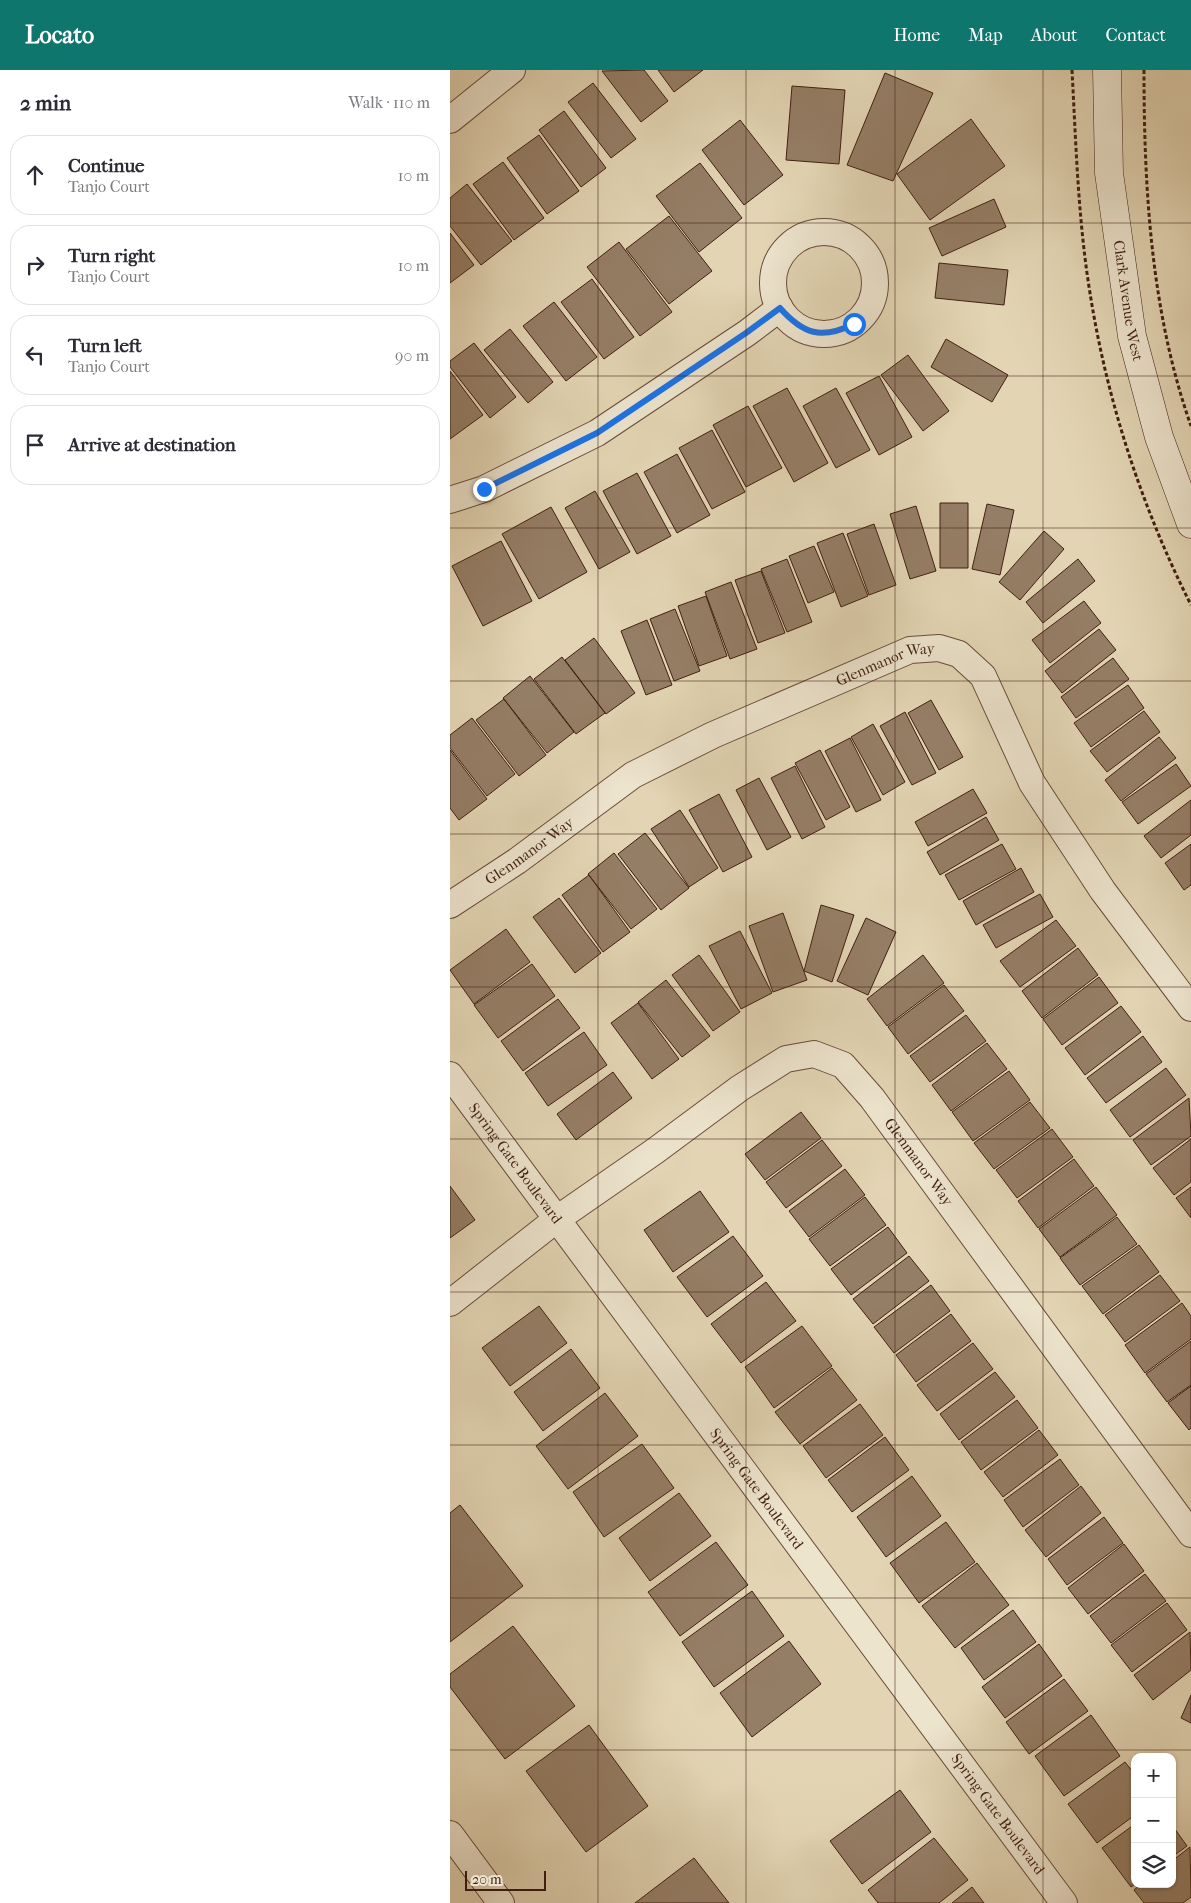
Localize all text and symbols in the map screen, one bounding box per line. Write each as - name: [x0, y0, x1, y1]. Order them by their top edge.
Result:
- text: Locato: [25, 21, 94, 49]
- text: Home: [893, 25, 940, 46]
- text: Map: [968, 25, 1003, 46]
- text: About: [1031, 25, 1077, 46]
- text: Contact: [1105, 25, 1166, 46]
- text: 2 min: [20, 91, 71, 115]
- text: Walk · 110 m: [348, 93, 430, 112]
- text: Continue: [68, 155, 144, 177]
- icon: ahead: [21, 161, 49, 189]
- text: 10 m: [398, 166, 429, 185]
- text: Tanjo Court: [68, 177, 150, 196]
- street label: Clark Avenue West: [1110, 239, 1147, 364]
- text: Turn right: [68, 245, 155, 267]
- icon: right: [21, 251, 49, 279]
- text: 10 m: [398, 256, 429, 275]
- text: Tanjo Court: [68, 267, 150, 286]
- route start: [843, 313, 866, 336]
- text: Turn left: [68, 335, 142, 357]
- icon: left: [21, 341, 49, 369]
- text: 90 m: [395, 346, 429, 365]
- text: Tanjo Court: [68, 357, 150, 376]
- icon: arrive: [21, 431, 49, 459]
- text: Arrive at destination: [68, 434, 236, 456]
- route end: [473, 478, 496, 501]
- street label: Glenmanor Way: [833, 639, 936, 690]
- street label: Glenmanor Way: [482, 813, 578, 888]
- street label: Spring Gate Boulevard: [465, 1099, 567, 1228]
- street label: Glenmanor Way: [881, 1114, 957, 1210]
- street label: Spring Gate Boulevard: [706, 1425, 808, 1553]
- street label: Spring Gate Boulevard: [947, 1750, 1049, 1879]
- map controls: [1131, 1753, 1176, 1888]
- button: +: [1131, 1753, 1176, 1798]
- button: −: [1131, 1798, 1176, 1843]
- button: layers: [1131, 1843, 1176, 1888]
- scale bar: [465, 1868, 546, 1891]
- text: 20 m: [472, 1871, 502, 1888]

